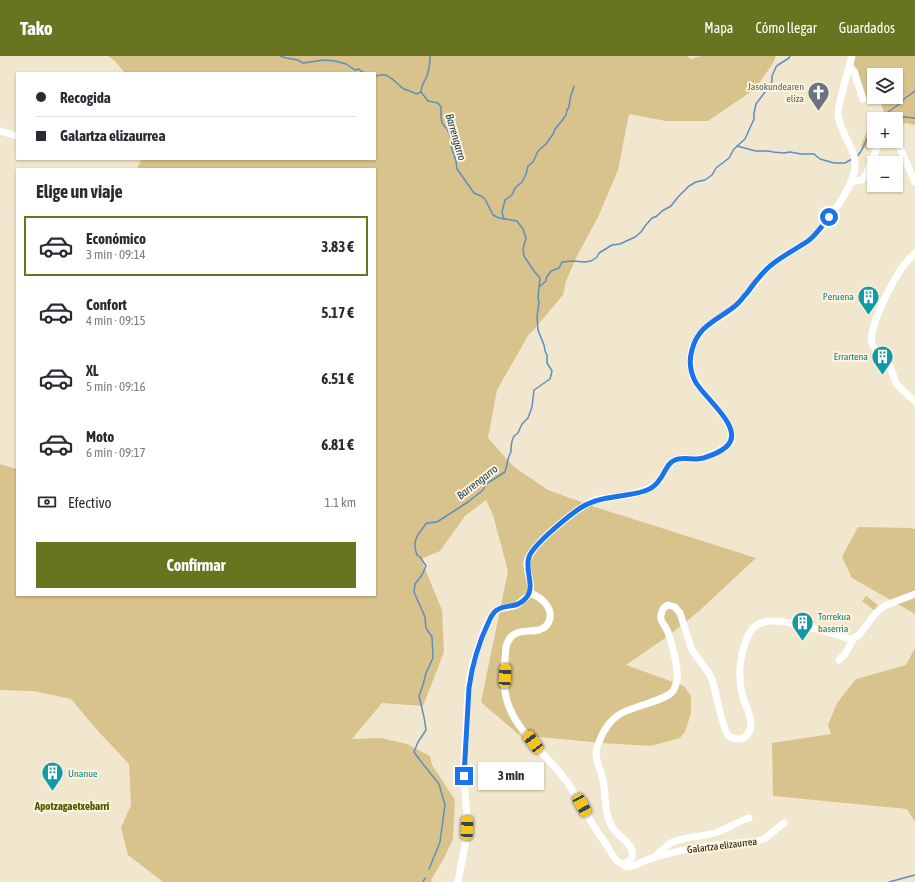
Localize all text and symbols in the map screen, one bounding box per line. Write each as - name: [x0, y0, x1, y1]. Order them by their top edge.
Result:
- text: Tako: [20, 17, 53, 39]
- text: Mapa: [704, 20, 733, 36]
- text: Cómo llegar: [755, 20, 817, 36]
- text: Guardados: [839, 20, 895, 36]
- map controls: [867, 68, 903, 192]
- button: layers: [867, 68, 903, 104]
- church icon: Jasokundearen eliza: [806, 79, 832, 112]
- place label: Jasokundearen eliza: [748, 81, 804, 104]
- text: Recogida: [60, 89, 111, 106]
- water label: Barrengarro: [444, 112, 468, 162]
- button: +: [867, 112, 903, 148]
- text: Galartza elizaurrea: [60, 127, 165, 144]
- button: −: [867, 156, 903, 192]
- text: Elige un viaje: [36, 181, 123, 202]
- route start: [820, 208, 838, 226]
- icon: car: [38, 228, 74, 264]
- text: Económico: [86, 230, 146, 247]
- text: 3.83 €: [321, 238, 354, 255]
- text: 3 min · 09:14: [86, 247, 146, 262]
- building icon: Peruena: [856, 283, 882, 316]
- place label: Peruena: [823, 291, 854, 302]
- icon: car: [38, 294, 74, 330]
- text: Confort: [86, 296, 127, 313]
- text: 5.17 €: [321, 304, 354, 321]
- text: 4 min · 09:15: [86, 313, 146, 328]
- building icon: Errartena: [870, 343, 896, 376]
- place label: Errartena: [834, 351, 868, 362]
- icon: car: [38, 360, 74, 396]
- text: XL: [86, 362, 99, 379]
- text: 6.51 €: [321, 370, 354, 387]
- text: 5 min · 09:16: [86, 379, 146, 394]
- icon: car: [38, 426, 74, 462]
- text: Moto: [86, 428, 114, 445]
- text: 6.81 €: [321, 436, 354, 453]
- text: 6 min · 09:17: [86, 445, 146, 460]
- water label: Barrengarro: [454, 462, 500, 502]
- icon: cash: [36, 491, 58, 513]
- text: Efectivo: [68, 494, 112, 511]
- text: 1.1 km: [325, 495, 356, 510]
- button: Confirmar: [36, 542, 356, 588]
- building icon: Torrekua baserria: [790, 609, 816, 642]
- place label: Torrekua baserria: [818, 611, 851, 634]
- car: [498, 664, 512, 688]
- car: [521, 729, 545, 755]
- building icon: Unanue: [39, 760, 65, 793]
- callout: 3 min: [478, 762, 544, 790]
- route end: [455, 767, 473, 785]
- place label: Unanue: [68, 768, 98, 779]
- text: 3 min: [498, 768, 524, 783]
- car: [571, 792, 593, 818]
- district label: Apotzagaetxebarri: [34, 800, 110, 812]
- car: [461, 816, 473, 840]
- street label: Galartza elizaurrea: [687, 836, 758, 855]

